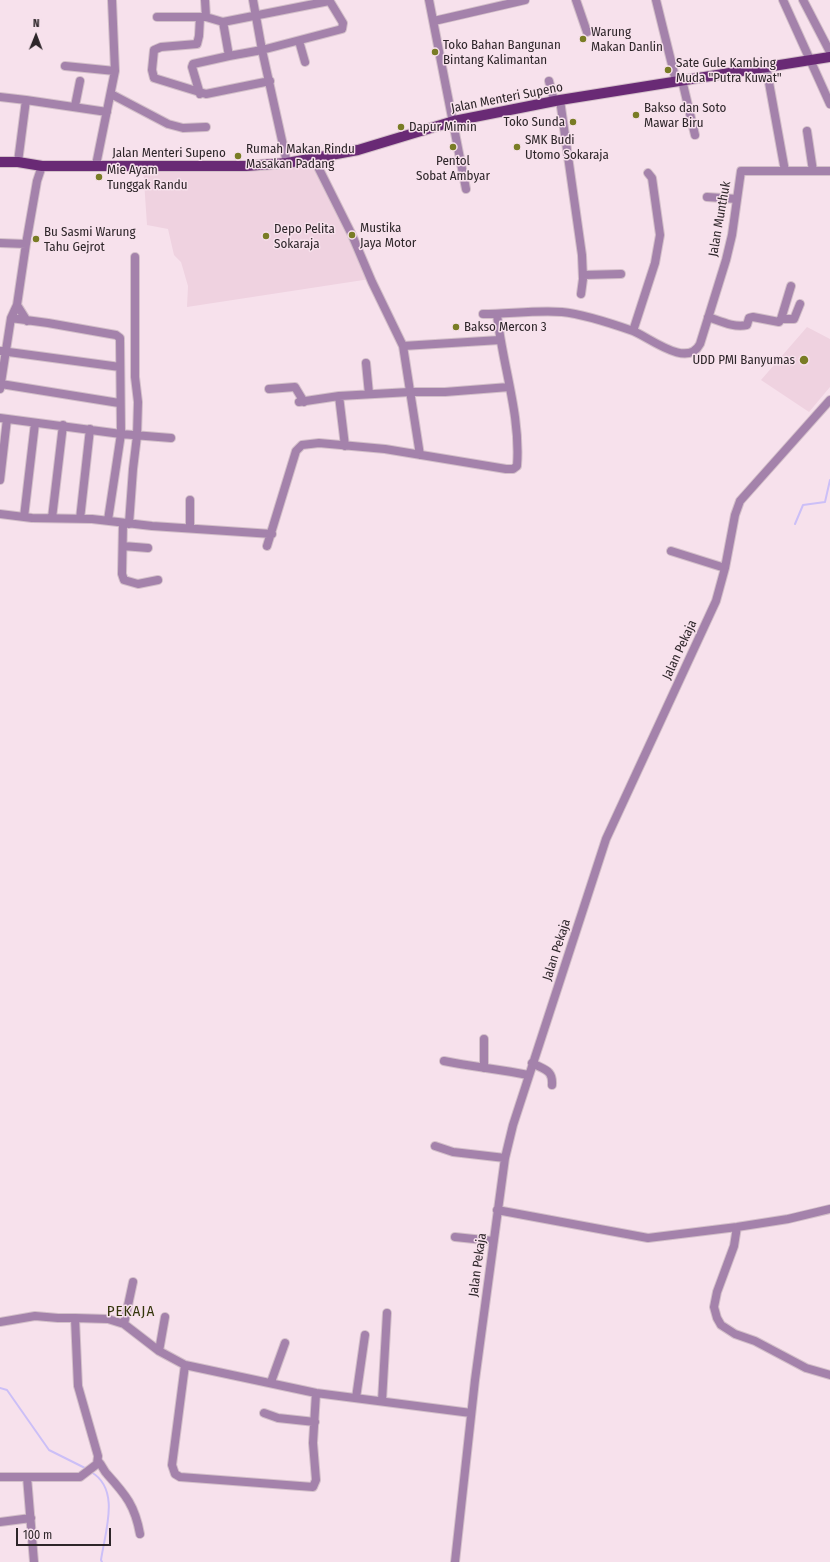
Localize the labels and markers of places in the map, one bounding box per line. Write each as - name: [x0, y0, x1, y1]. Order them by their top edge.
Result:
- place label: Warung Makan Danlin: [591, 24, 663, 55]
- marker: Warung Makan Danlin: [578, 34, 588, 44]
- place label: Toko Bahan Bangunan Bintang Kalimantan: [443, 37, 561, 68]
- marker: Toko Bahan Bangunan Bintang Kalimantan: [430, 47, 440, 57]
- place label: Sate Gule Kambing Muda "Putra Kuwat": [676, 55, 782, 86]
- marker: Sate Gule Kambing Muda "Putra Kuwat": [663, 65, 673, 75]
- place label: Bakso dan Soto Mawar Biru: [644, 100, 726, 131]
- marker: Bakso dan Soto Mawar Biru: [631, 110, 641, 120]
- place label: Toko Sunda: [504, 114, 565, 130]
- marker: Toko Sunda: [568, 117, 578, 127]
- place label: Dapur Mimin: [409, 119, 477, 135]
- marker: Dapur Mimin: [396, 122, 406, 132]
- place label: SMK Budi Utomo Sokaraja: [525, 132, 609, 163]
- place label: Rumah Makan Rindu Masakan Padang: [246, 141, 355, 172]
- marker: Pentol Sobat Ambyar: [448, 142, 458, 152]
- marker: SMK Budi Utomo Sokaraja: [512, 142, 522, 152]
- marker: Rumah Makan Rindu Masakan Padang: [233, 151, 243, 161]
- place label: Pentol Sobat Ambyar: [416, 153, 490, 184]
- place label: Mie Ayam Tunggak Randu: [107, 162, 188, 193]
- marker: Mie Ayam Tunggak Randu: [94, 172, 104, 182]
- place label: Mustika Jaya Motor: [360, 220, 416, 251]
- place label: Depo Pelita Sokaraja: [274, 221, 335, 252]
- place label: Bu Sasmi Warung Tahu Gejrot: [44, 224, 136, 255]
- marker: Mustika Jaya Motor: [347, 230, 357, 240]
- marker: Depo Pelita Sokaraja: [261, 231, 271, 241]
- marker: Bu Sasmi Warung Tahu Gejrot: [31, 234, 41, 244]
- place label: Bakso Mercon 3: [464, 319, 547, 335]
- marker: Bakso Mercon 3: [451, 322, 461, 332]
- place label: UDD PMI Banyumas: [692, 352, 795, 368]
- marker: UDD PMI Banyumas: [798, 354, 810, 366]

